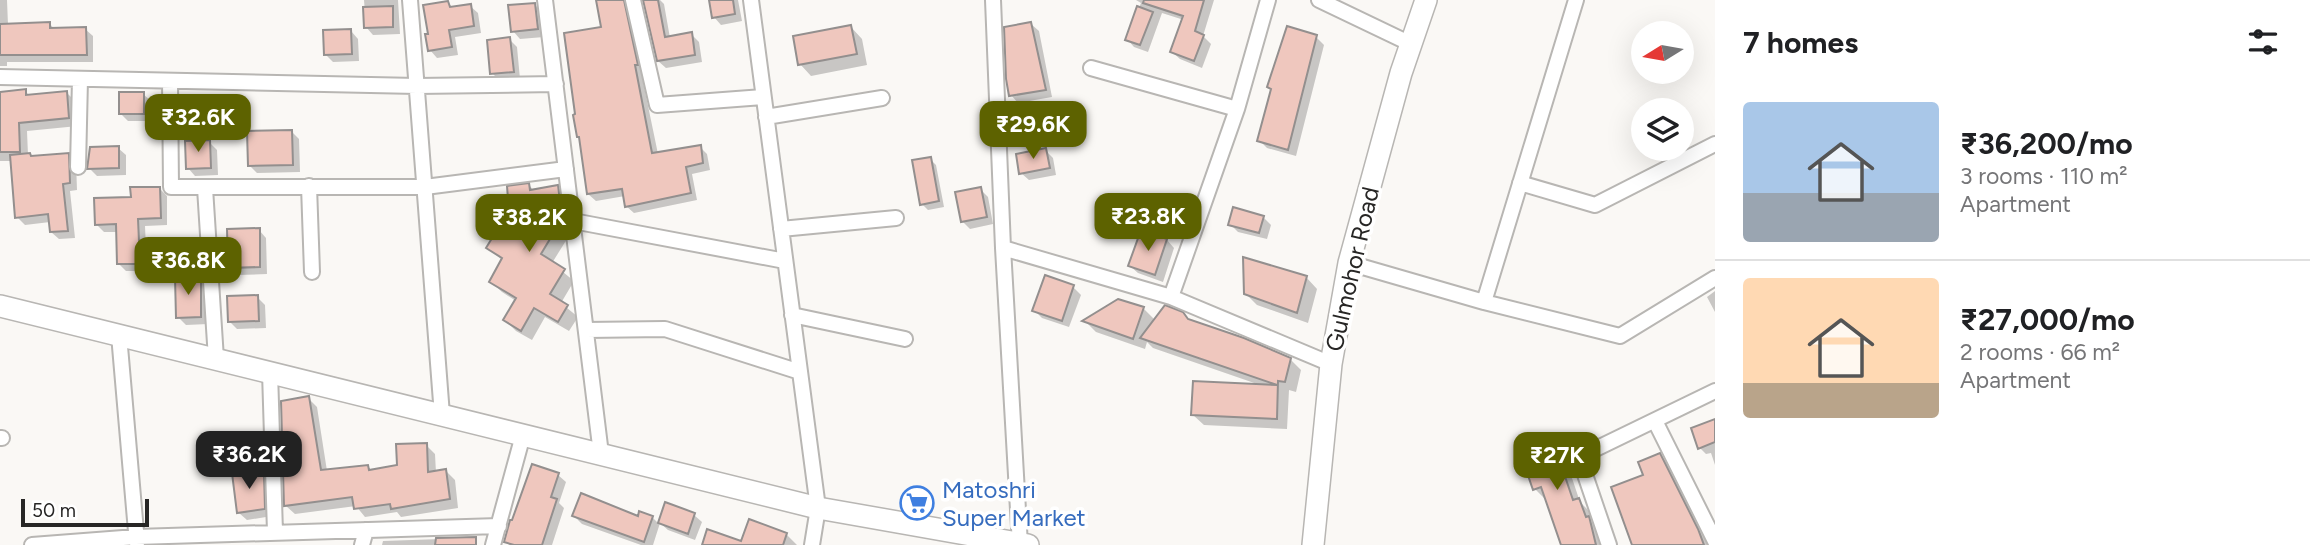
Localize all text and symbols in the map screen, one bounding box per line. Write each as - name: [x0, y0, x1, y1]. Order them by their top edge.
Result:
- north arrow: [1631, 21, 1694, 84]
- map controls: [1631, 21, 1694, 161]
- icon: filters: [2244, 23, 2282, 61]
- text: 7 homes: [1743, 24, 1858, 61]
- pin: ₹32.6K: [141, 94, 255, 154]
- button: layers: [1631, 98, 1694, 161]
- pin: ₹29.6K: [976, 102, 1090, 161]
- text: ₹32.6K: [161, 103, 235, 131]
- text: ₹29.6K: [996, 110, 1070, 138]
- text: ₹36,200/mo: [1960, 125, 2133, 162]
- icon: home: [1799, 130, 1883, 214]
- text: 3 rooms · 110 m²: [1960, 162, 2127, 190]
- street label: Gulmohor Road: [1319, 184, 1385, 354]
- text: Apartment: [1960, 190, 2071, 218]
- pin: ₹38.2K: [472, 194, 586, 254]
- pin: ₹23.8K: [1091, 194, 1205, 253]
- text: ₹23.8K: [1110, 202, 1186, 230]
- text: ₹38.2K: [491, 203, 567, 231]
- pin: ₹36.8K: [131, 238, 245, 297]
- text: ₹36.8K: [150, 246, 226, 274]
- text: ₹27,000/mo: [1960, 301, 2135, 338]
- icon: home: [1799, 306, 1883, 390]
- text: 2 rooms · 66 m²: [1960, 338, 2120, 366]
- text: Apartment: [1960, 366, 2071, 394]
- pin: ₹36.2K: [192, 432, 306, 491]
- pin: ₹27K: [1516, 433, 1598, 492]
- text: ₹36.2K: [212, 440, 286, 468]
- text: ₹27K: [1529, 441, 1585, 469]
- place label: Matoshri Super Market: [942, 475, 1086, 532]
- supermarket icon: Matoshri Super Market: [898, 484, 936, 522]
- scale bar: [21, 496, 149, 528]
- text: 50 m: [32, 499, 76, 522]

